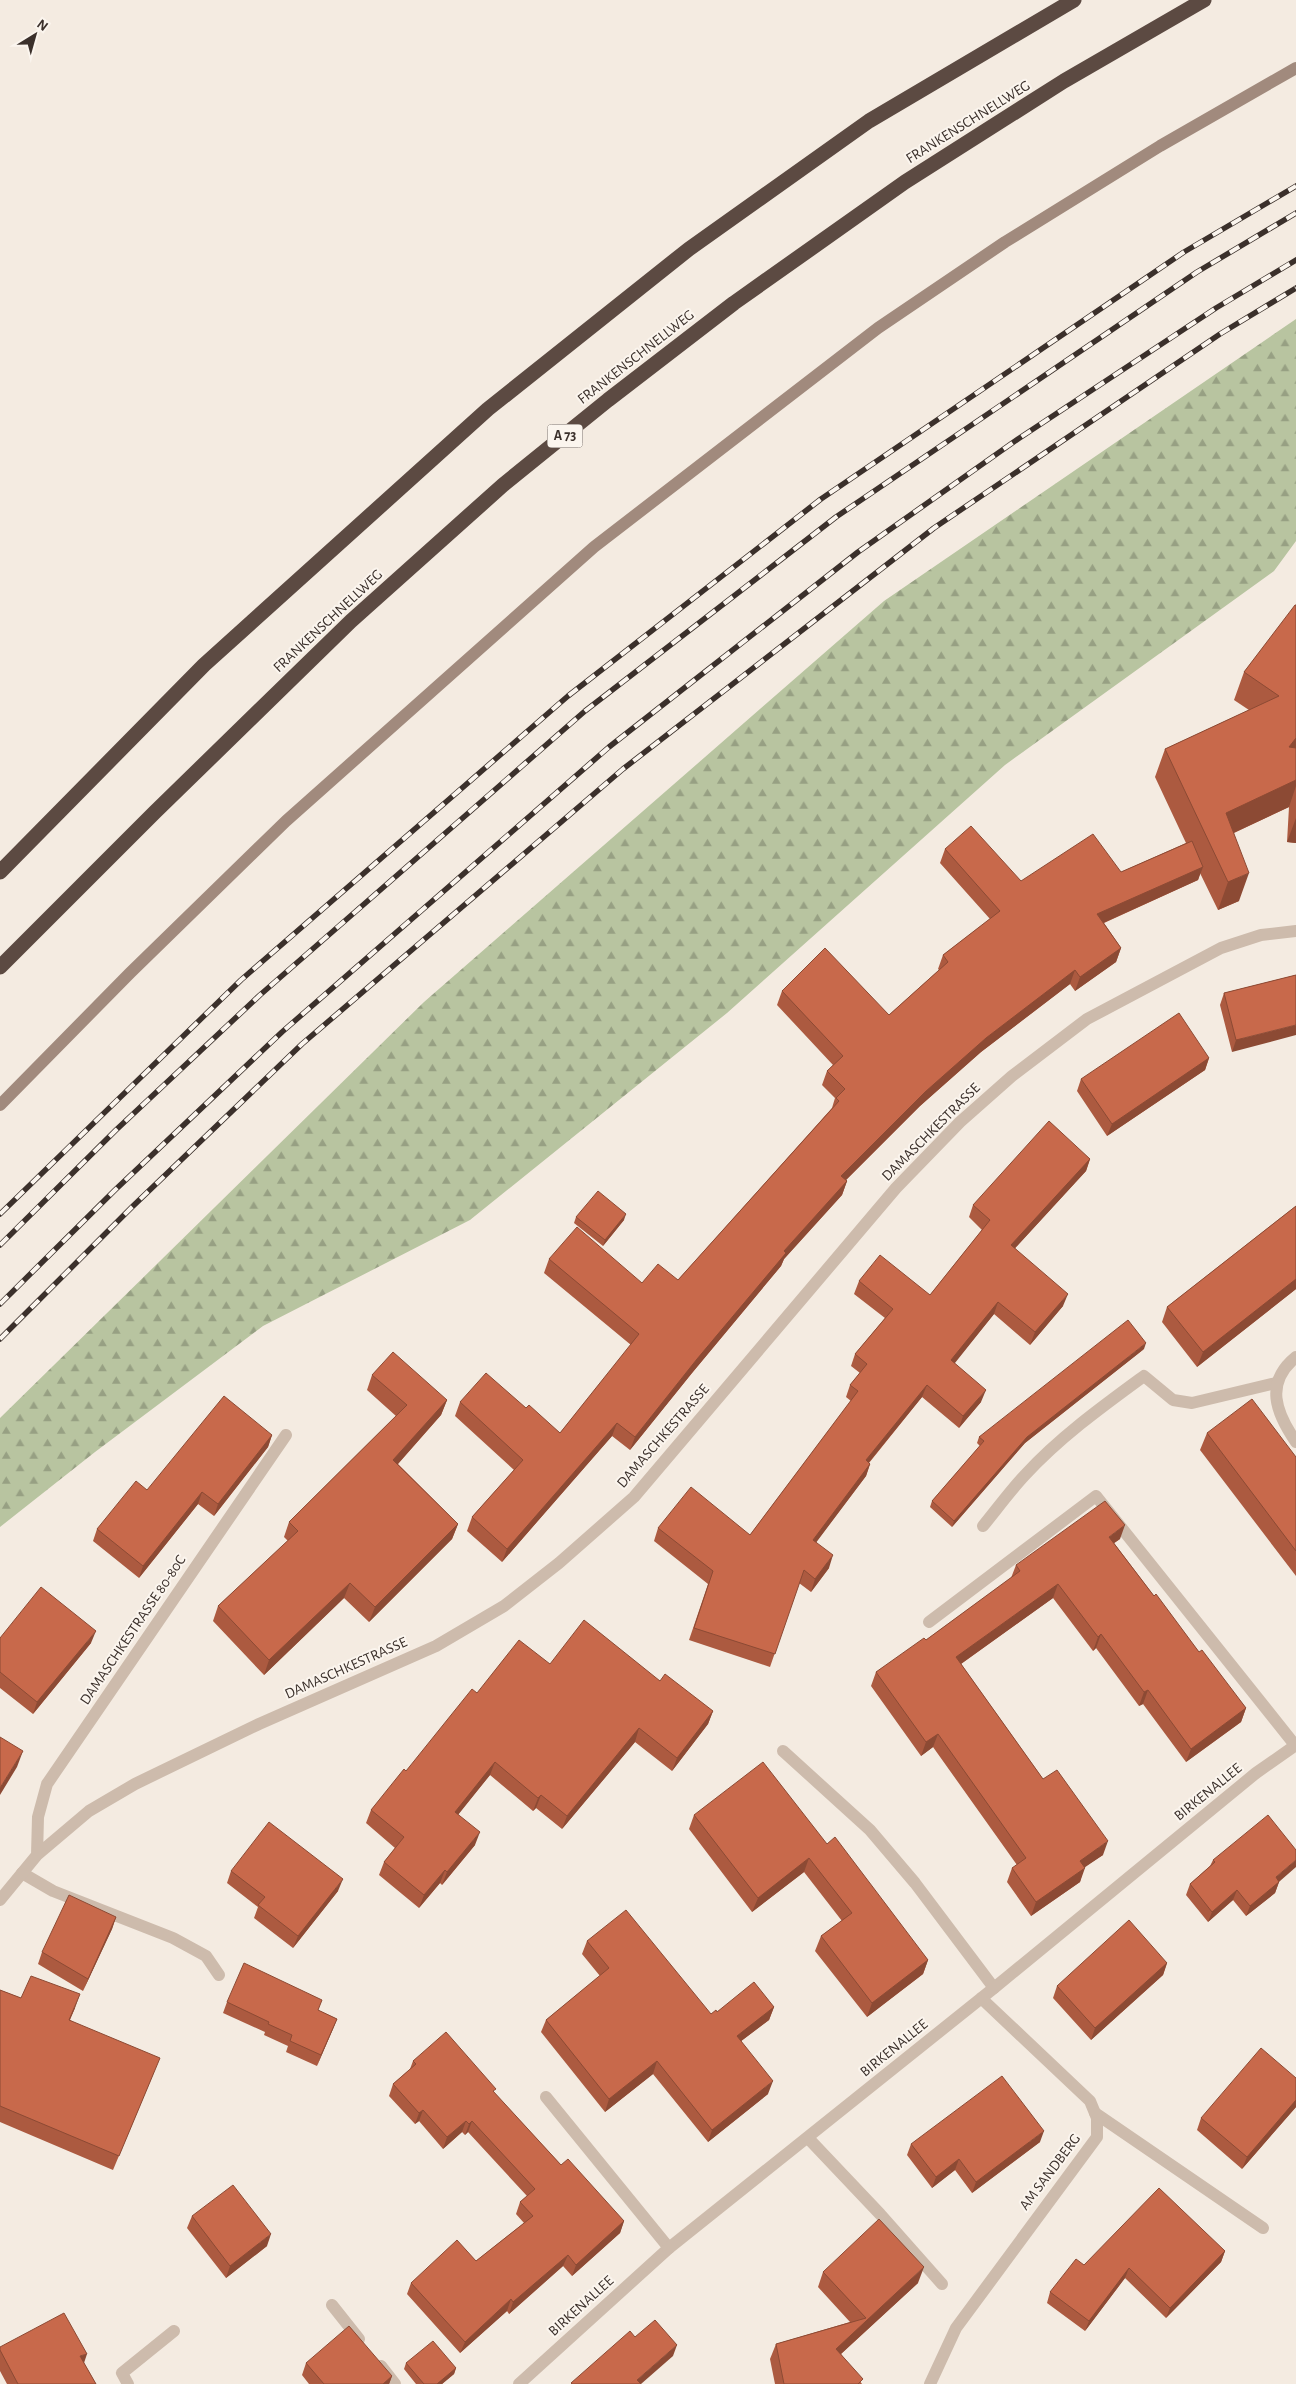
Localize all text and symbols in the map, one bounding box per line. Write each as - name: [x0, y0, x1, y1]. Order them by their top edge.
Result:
- north arrow: [10, 10, 60, 60]
- text: N: [34, 17, 50, 34]
- street label: FRANKENSCHNELLWEG: [903, 78, 1033, 166]
- street label: FRANKENSCHNELLWEG: [575, 307, 697, 407]
- road number: A 73: [548, 424, 582, 448]
- street label: FRANKENSCHNELLWEG: [271, 567, 385, 675]
- street label: DAMASCHKESTRASSE: [879, 1080, 983, 1184]
- street label: DAMASCHKESTRASSE: [614, 1381, 712, 1491]
- street label: DAMASCHKESTRASSE 80-80C: [77, 1552, 189, 1707]
- street label: DAMASCHKESTRASSE: [283, 1634, 409, 1702]
- street label: BIRKENALLEE: [1172, 1760, 1244, 1824]
- street label: BIRKENALLEE: [858, 2016, 930, 2080]
- street label: AM SANDBERG: [1017, 2131, 1083, 2213]
- street label: BIRKENALLEE: [546, 2273, 616, 2339]

